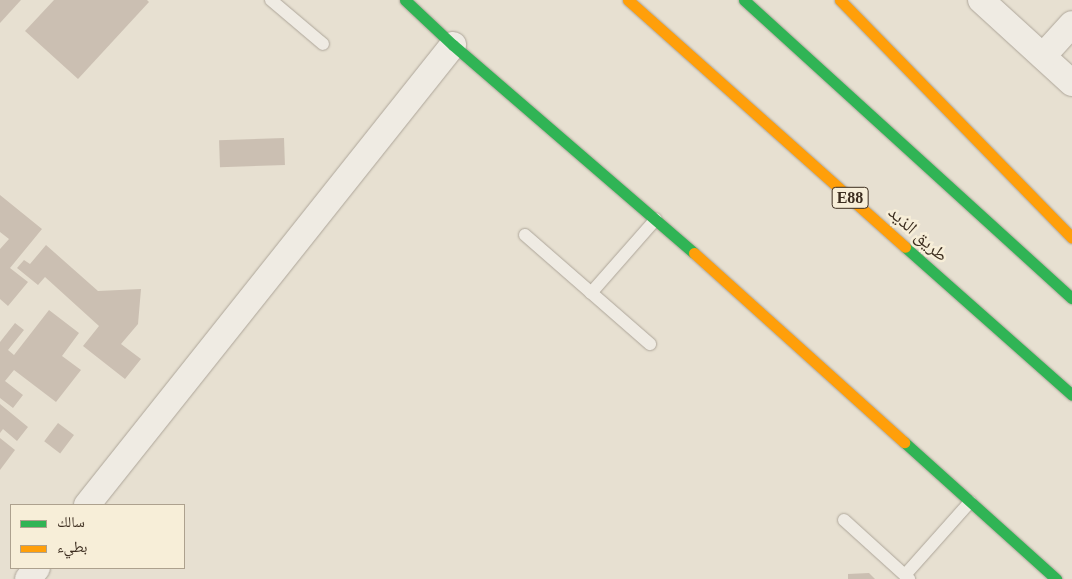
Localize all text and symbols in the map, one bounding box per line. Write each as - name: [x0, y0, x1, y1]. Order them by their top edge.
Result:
- road number: E88: [831, 184, 869, 212]
- street label: طريق الذيد: [884, 202, 952, 266]
- legend: [10, 504, 185, 569]
- text: سالك: [57, 514, 85, 530]
- text: بطيء: [57, 539, 87, 555]

